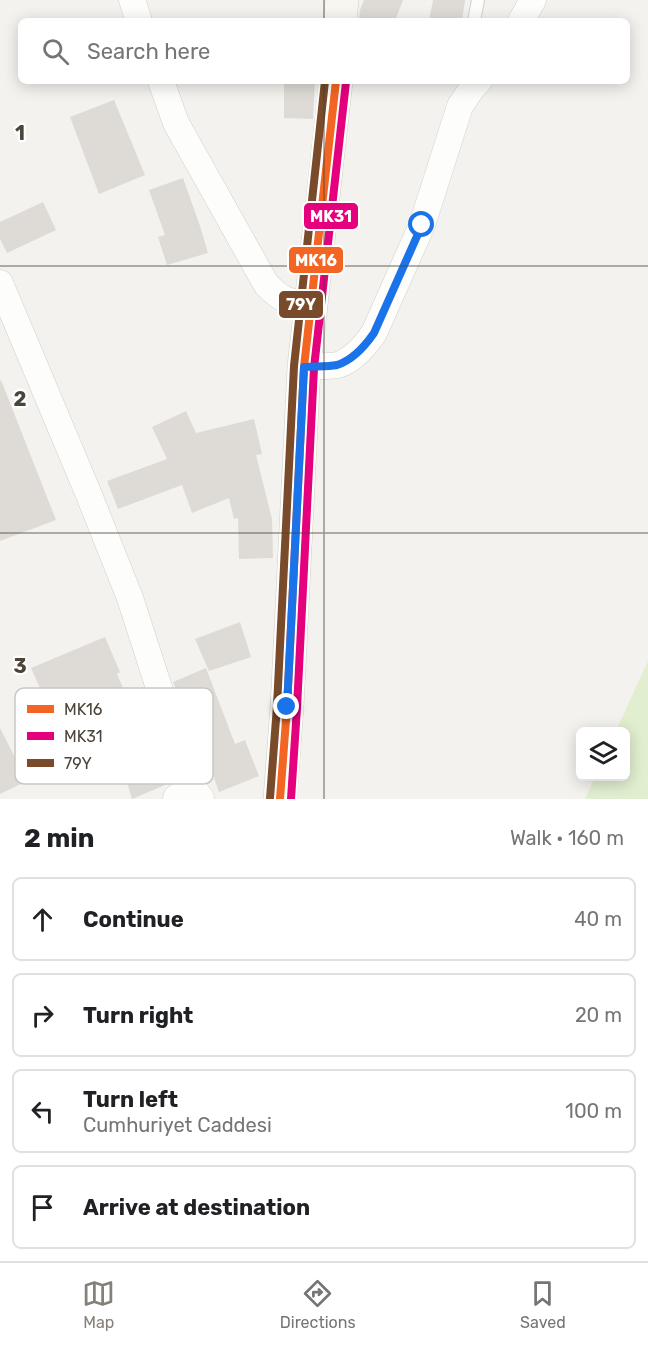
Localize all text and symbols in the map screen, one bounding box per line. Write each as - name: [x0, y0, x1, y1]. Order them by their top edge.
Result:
- search box: [18, 18, 630, 84]
- icon: search: [39, 35, 72, 68]
- text: Search here: [87, 38, 210, 65]
- text: 1: [15, 121, 25, 145]
- line badge: MK31: [303, 202, 359, 230]
- text: MK31: [310, 207, 352, 226]
- route start: [408, 211, 434, 237]
- line badge: MK16: [288, 246, 344, 274]
- text: MK16: [295, 251, 337, 270]
- line badge: 79Y: [278, 290, 324, 319]
- text: 79Y: [286, 295, 316, 314]
- text: 2: [14, 387, 27, 411]
- text: 3: [13, 654, 27, 678]
- legend: [15, 688, 213, 784]
- route end: [273, 693, 299, 719]
- text: MK16: [64, 700, 103, 719]
- text: MK31: [64, 727, 103, 746]
- map controls: [576, 727, 630, 781]
- button: layers: [576, 727, 630, 781]
- text: 79Y: [64, 754, 92, 773]
- text: 2 min: [24, 823, 94, 854]
- text: Walk · 160 m: [510, 826, 624, 850]
- icon: ahead: [26, 903, 59, 936]
- text: Continue: [83, 906, 184, 933]
- text: 40 m: [574, 907, 622, 931]
- icon: right: [26, 999, 59, 1032]
- text: Turn right: [83, 1002, 193, 1029]
- text: 20 m: [575, 1003, 622, 1027]
- text: Turn left: [83, 1086, 178, 1113]
- icon: left: [26, 1095, 59, 1128]
- text: 100 m: [565, 1099, 622, 1123]
- text: Cumhuriyet Caddesi: [83, 1113, 272, 1137]
- icon: arrive: [26, 1191, 59, 1224]
- text: Arrive at destination: [83, 1194, 310, 1221]
- tab: Map: [82, 1277, 115, 1332]
- tab: Directions: [280, 1277, 356, 1332]
- tab: Saved: [520, 1277, 566, 1332]

